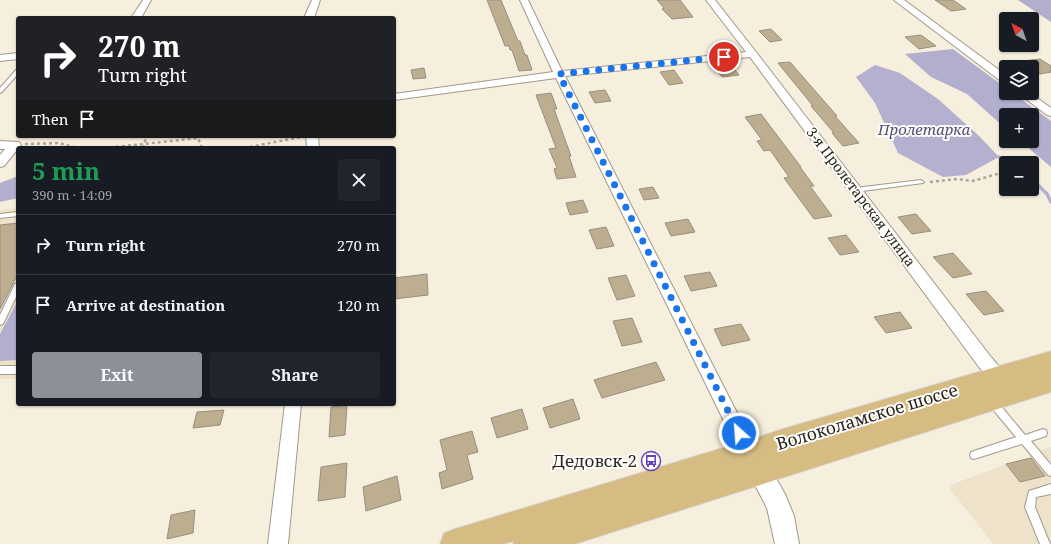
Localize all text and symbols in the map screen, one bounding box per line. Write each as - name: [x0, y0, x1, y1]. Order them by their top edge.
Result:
- north arrow: [999, 12, 1039, 52]
- map controls: [999, 12, 1039, 196]
- text: 270 m: [98, 27, 180, 65]
- icon: right: [32, 32, 84, 84]
- pin: [707, 40, 741, 74]
- icon: arrive: [713, 46, 735, 68]
- button: layers: [999, 60, 1039, 100]
- text: Turn right: [98, 63, 187, 87]
- icon: arrive: [76, 108, 98, 130]
- button: +: [999, 108, 1039, 148]
- text: Then: [32, 109, 68, 129]
- water label: Пролетарка: [877, 119, 971, 139]
- street label: 3-я Пролетарская улица: [803, 123, 920, 270]
- text: 5 min: [32, 154, 100, 187]
- button: −: [999, 156, 1039, 196]
- button: close: [338, 159, 380, 201]
- text: 390 m · 14:09: [32, 186, 112, 204]
- icon: right: [32, 234, 54, 256]
- text: Turn right: [66, 235, 145, 255]
- text: 270 m: [337, 235, 380, 255]
- icon: arrive: [32, 294, 54, 316]
- text: Arrive at destination: [66, 295, 225, 315]
- text: 120 m: [337, 295, 380, 315]
- button: Exit: [32, 352, 202, 398]
- button: Share: [210, 352, 380, 398]
- street label: Волоколамское шоссе: [773, 378, 960, 455]
- position arrow: [718, 412, 760, 454]
- place label: Дедовск-2: [552, 449, 637, 472]
- bus stop icon: Дедовск-2: [640, 450, 662, 472]

